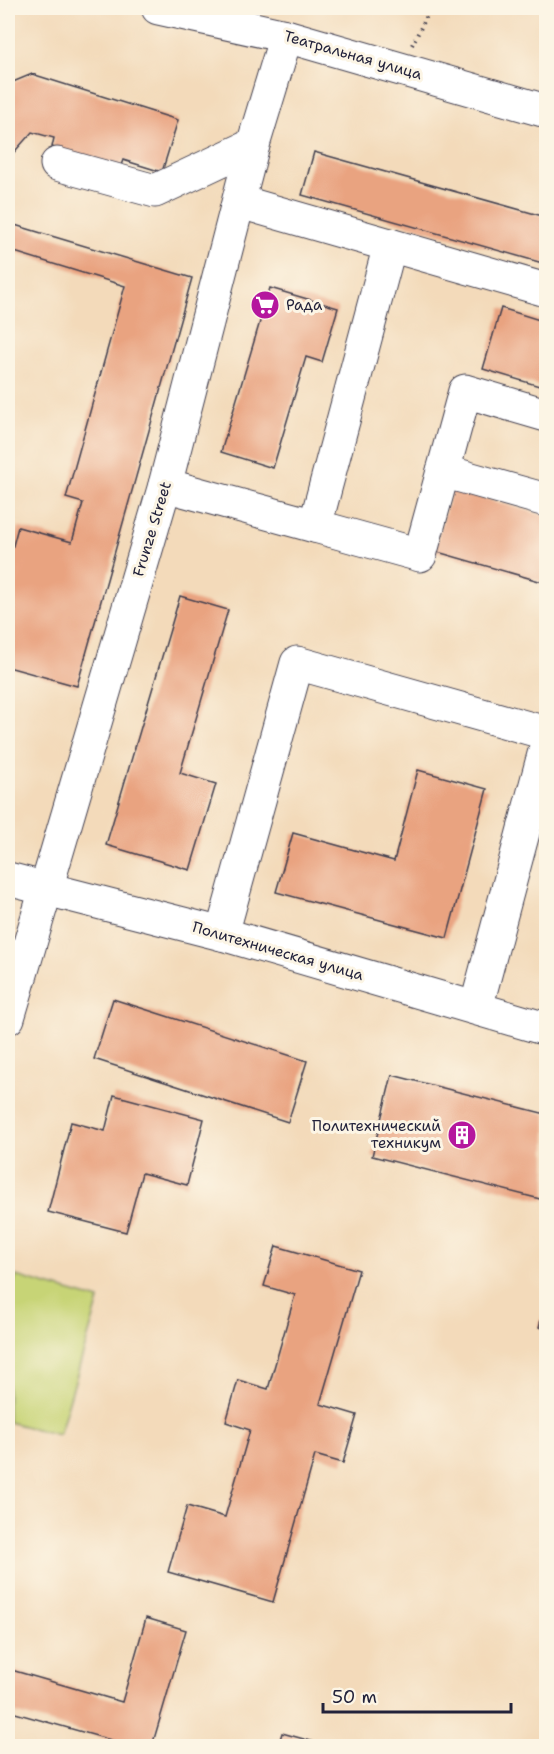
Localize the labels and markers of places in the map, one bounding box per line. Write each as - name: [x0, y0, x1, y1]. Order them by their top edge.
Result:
- supermarket icon: Рада: [249, 289, 281, 321]
- place label: Рада: [286, 295, 323, 315]
- place label: Политехнический техникум: [312, 1116, 441, 1153]
- building icon: Политехнический техникум: [446, 1119, 478, 1151]

